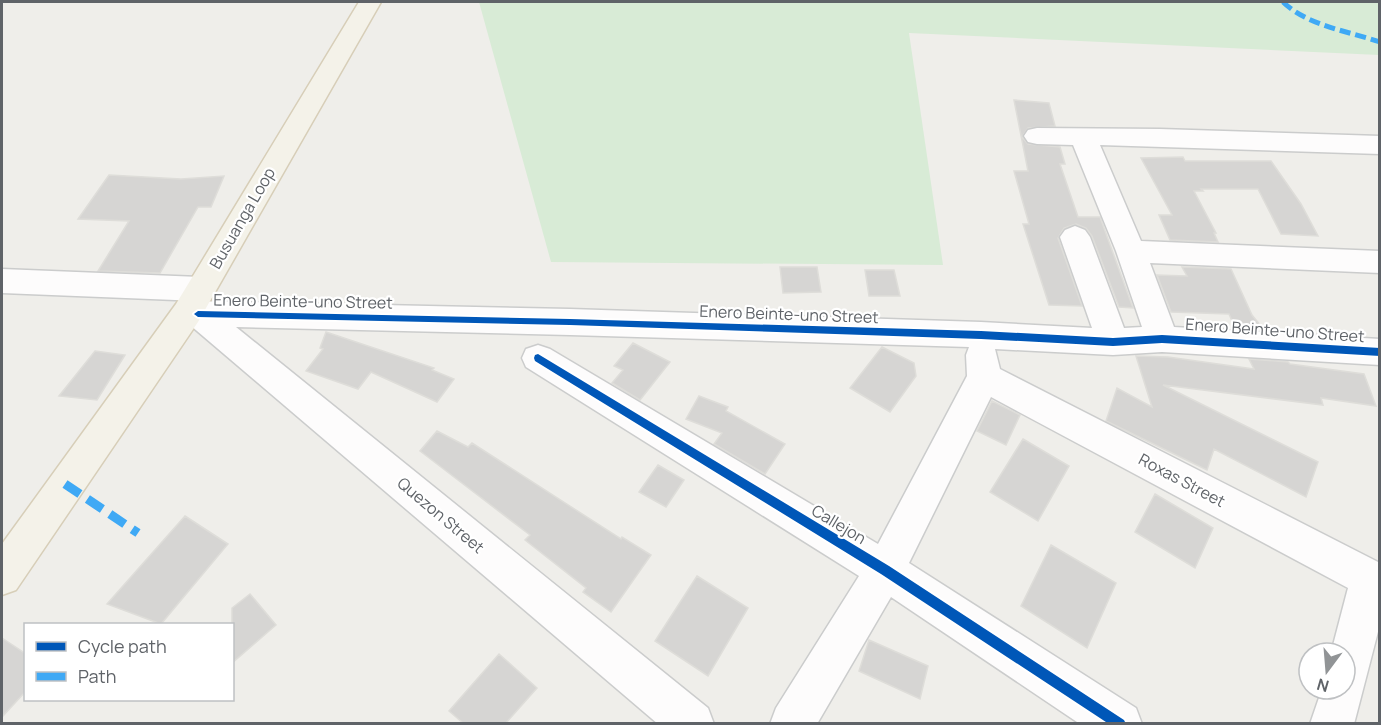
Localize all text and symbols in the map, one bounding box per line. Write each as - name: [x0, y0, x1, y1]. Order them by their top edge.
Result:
- street label: Busuanga Loop: [204, 163, 280, 273]
- street label: Enero Beinte-uno Street: [213, 288, 393, 314]
- street label: Enero Beinte-uno Street: [699, 300, 879, 328]
- street label: Enero Beinte-uno Street: [1185, 313, 1365, 347]
- street label: Roxas Street: [1135, 448, 1229, 512]
- street label: Quezon Street: [393, 472, 489, 558]
- street label: Callejon: [808, 499, 870, 549]
- legend: [24, 623, 234, 701]
- text: Cycle path: [78, 634, 167, 658]
- north arrow: [1297, 641, 1357, 701]
- text: Path: [78, 664, 116, 688]
- text: N: [1314, 673, 1331, 698]

